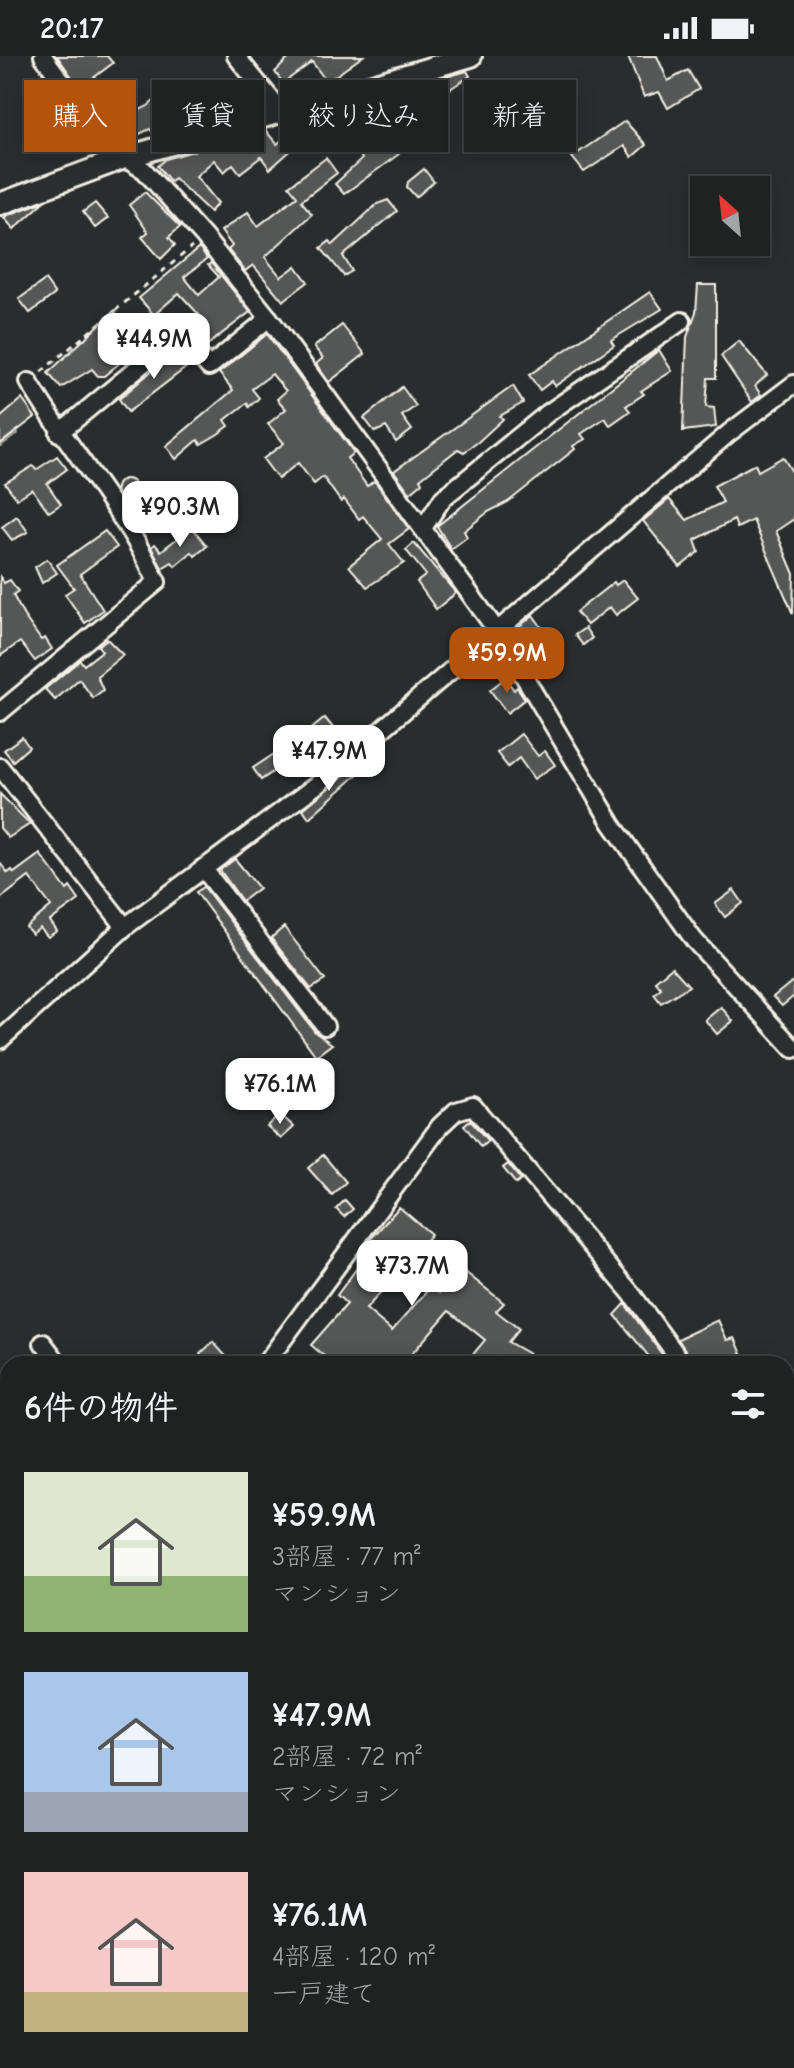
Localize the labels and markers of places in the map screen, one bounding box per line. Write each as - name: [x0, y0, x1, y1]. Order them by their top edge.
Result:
- pin: ¥44.9M: [89, 313, 219, 381]
- pin: ¥90.3M: [115, 481, 245, 549]
- pin: ¥59.9M: [442, 627, 572, 695]
- pin: ¥47.9M: [264, 725, 394, 793]
- pin: ¥76.1M: [215, 1058, 345, 1126]
- pin: ¥73.7M: [347, 1240, 477, 1308]

